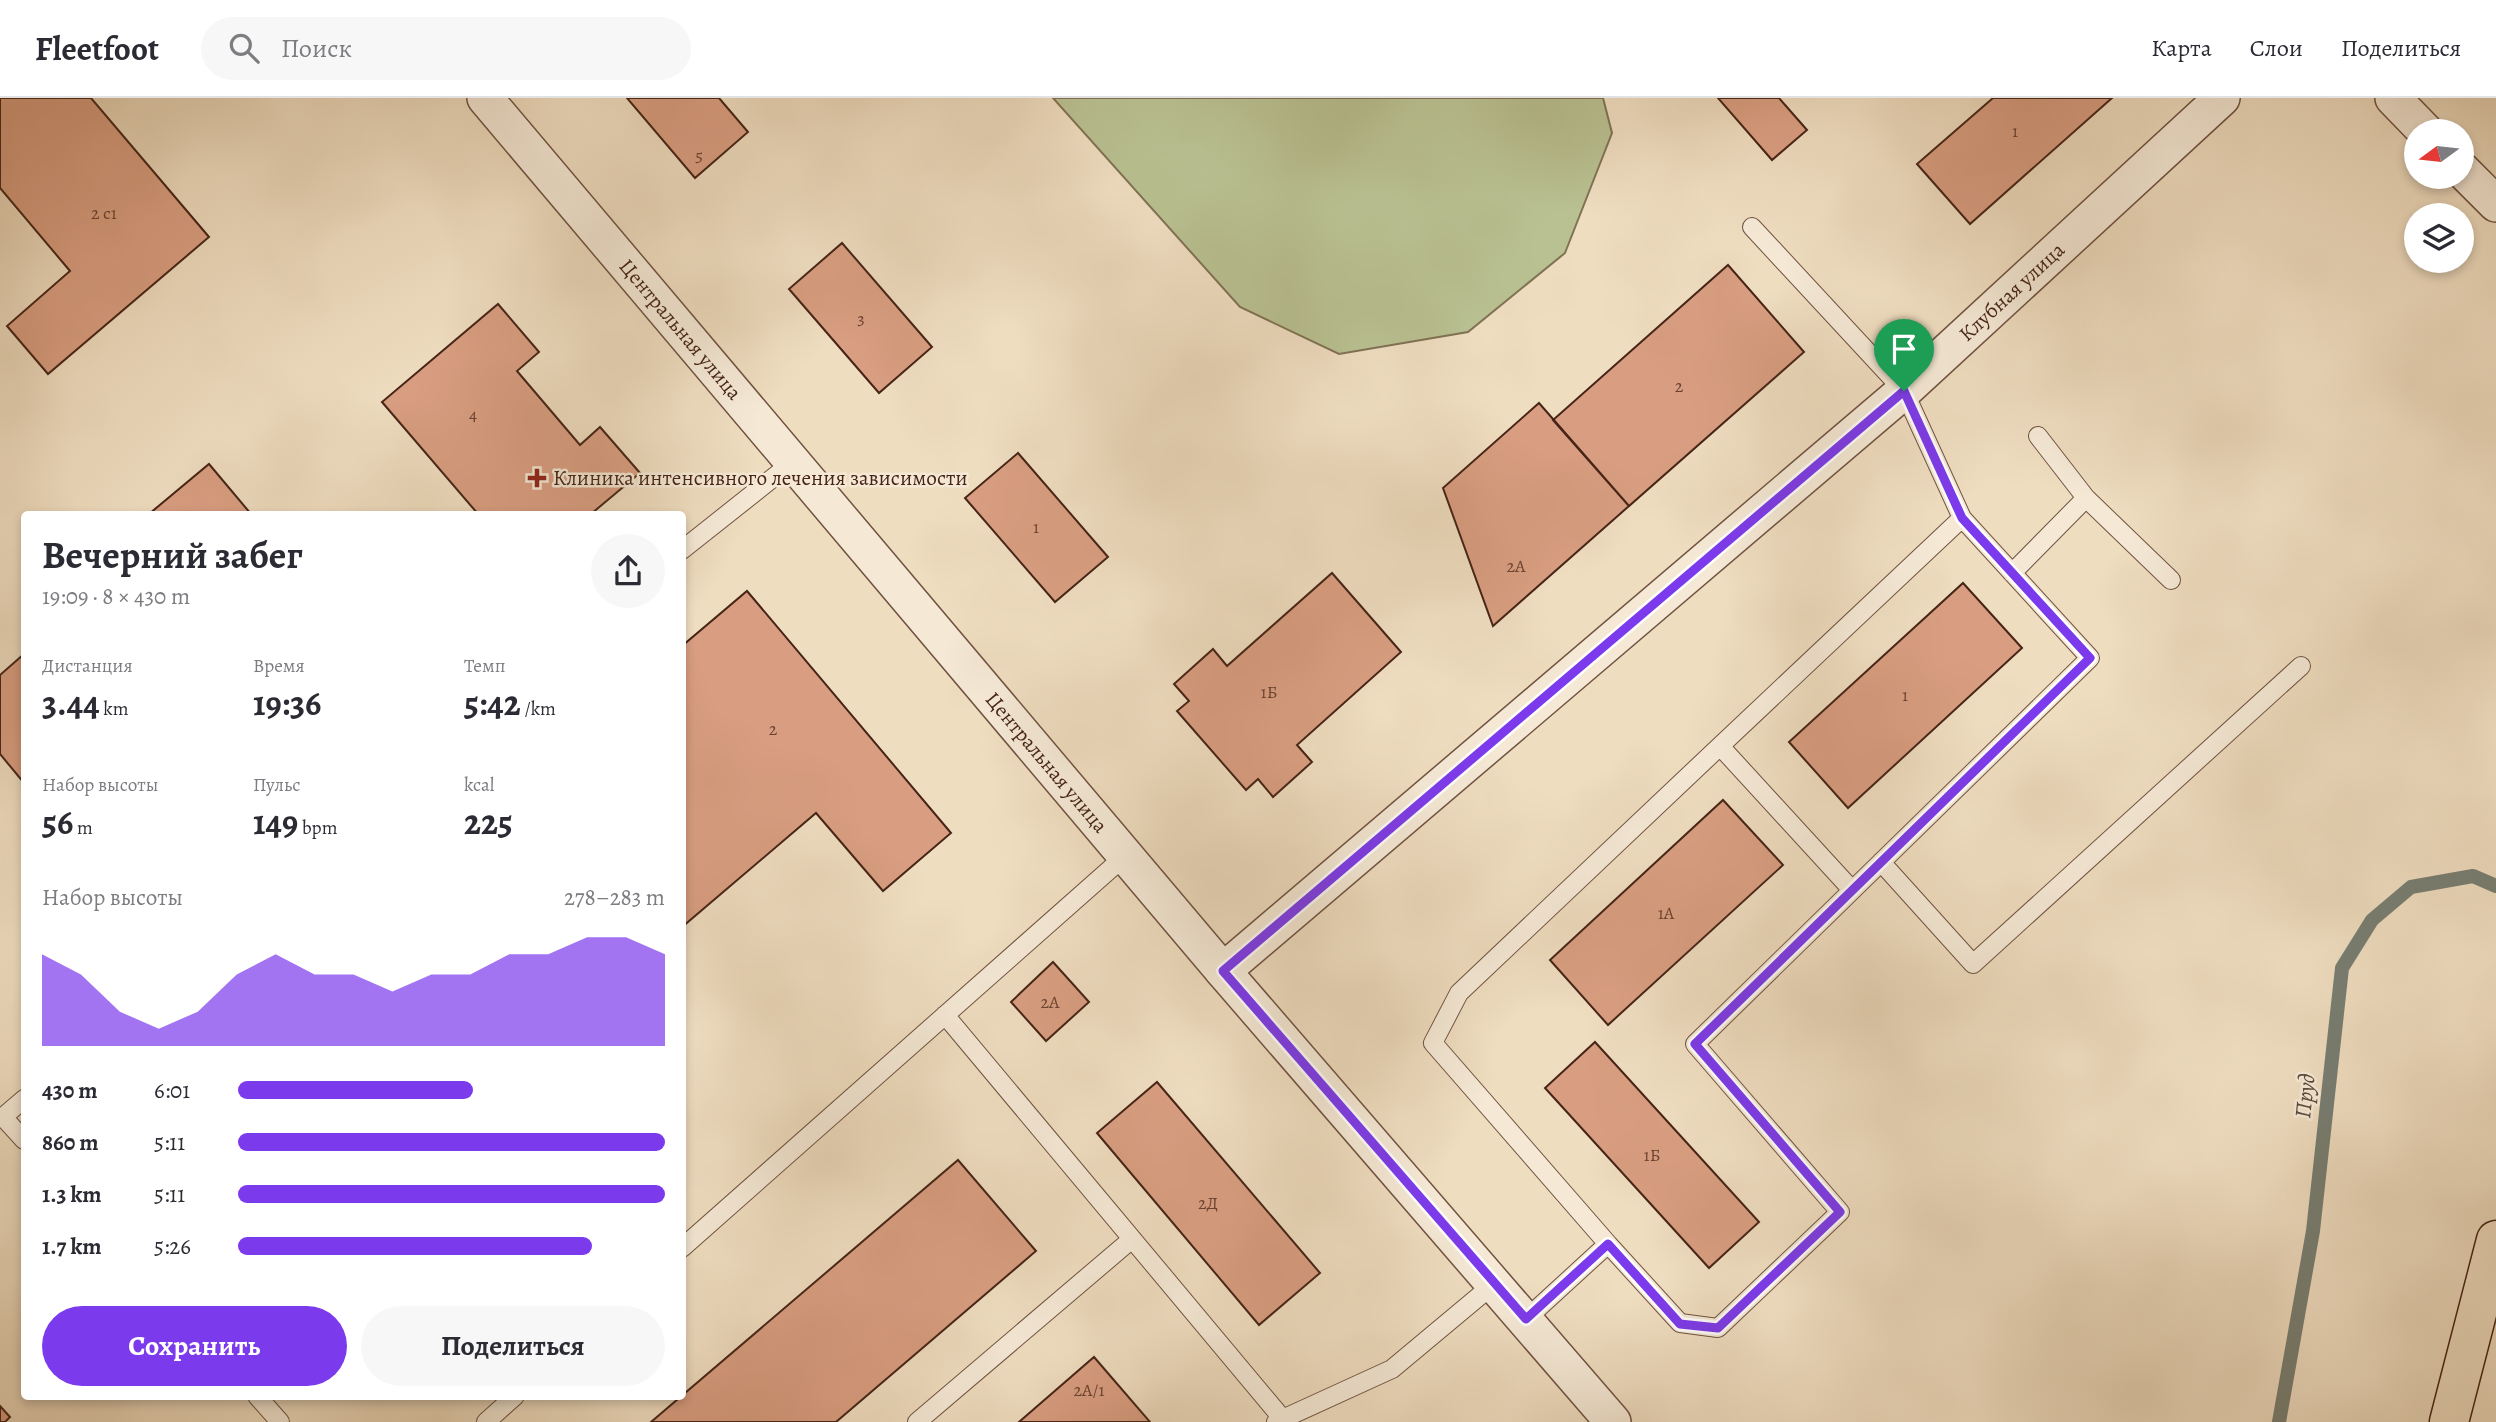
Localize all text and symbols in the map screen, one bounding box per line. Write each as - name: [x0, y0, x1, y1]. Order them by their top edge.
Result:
- search box: [201, 17, 691, 80]
- text: Fleetfoot: [35, 26, 159, 71]
- icon: search: [225, 29, 263, 67]
- text: Поиск: [281, 31, 352, 66]
- text: Карта: [2151, 32, 2212, 64]
- text: Слои: [2250, 32, 2303, 64]
- text: Поделиться: [2341, 32, 2461, 64]
- house number: 1: [2012, 119, 2018, 143]
- north arrow: [2404, 119, 2474, 189]
- map controls: [2404, 119, 2474, 273]
- house number: 5: [695, 143, 703, 167]
- house number: 2 с1: [91, 201, 117, 225]
- button: layers: [2404, 203, 2474, 273]
- street label: Клубная улица: [1953, 236, 2071, 348]
- street label: Центральная улица: [613, 253, 748, 406]
- house number: 3: [857, 306, 865, 330]
- pin: [1874, 319, 1934, 391]
- icon: arrive: [1885, 330, 1923, 368]
- house number: 2: [1675, 374, 1684, 398]
- house number: 4: [469, 402, 477, 426]
- place label: Клиника интенсивного лечения зависимости: [553, 464, 968, 492]
- marker: Клиника интенсивного лечения зависимости: [527, 468, 547, 488]
- house number: 1: [1033, 515, 1039, 539]
- text: Вечерний забег: [42, 529, 303, 581]
- button: share: [591, 534, 665, 608]
- house number: 2А: [1506, 554, 1526, 578]
- text: 19:09 · 8 × 430 m: [42, 581, 190, 612]
- text: Дистанция: [42, 653, 133, 679]
- text: Время: [253, 653, 305, 679]
- text: Темп: [464, 653, 505, 679]
- text: 3.44: [42, 679, 100, 727]
- text: 19:36: [253, 679, 321, 727]
- text: 5:42: [464, 679, 521, 727]
- house number: 1Б: [1261, 680, 1277, 704]
- house number: 1: [1902, 683, 1908, 707]
- street label: Центральная улица: [979, 686, 1114, 839]
- text: km: [100, 696, 129, 722]
- text: /km: [521, 696, 556, 722]
- house number: 2: [769, 717, 778, 741]
- text: Набор высоты: [42, 772, 158, 798]
- text: Пульс: [253, 772, 301, 798]
- text: kcal: [464, 772, 494, 798]
- text: 56: [42, 798, 73, 846]
- text: 149: [253, 798, 298, 846]
- text: 225: [464, 798, 513, 846]
- text: m: [73, 815, 93, 841]
- text: bpm: [298, 815, 337, 841]
- text: Набор высоты: [42, 882, 183, 913]
- text: 278–283 m: [564, 882, 665, 913]
- house number: 1А: [1658, 901, 1675, 925]
- house number: 2А: [1040, 990, 1060, 1014]
- water label: Пруд: [2287, 1072, 2323, 1120]
- text: 430 m: [42, 1075, 98, 1106]
- text: 6:01: [154, 1075, 190, 1106]
- text: 860 m: [42, 1127, 99, 1158]
- text: 5:11: [154, 1127, 185, 1158]
- house number: 1Б: [1644, 1143, 1660, 1167]
- text: 1.3 km: [42, 1179, 102, 1210]
- text: 5:11: [154, 1179, 185, 1210]
- house number: 2Д: [1198, 1191, 1218, 1215]
- text: 1.7 km: [42, 1231, 102, 1262]
- text: 5:26: [154, 1231, 191, 1262]
- button: Сохранить: [42, 1306, 347, 1386]
- button: Поделиться: [361, 1306, 665, 1386]
- house number: 2А/1: [1073, 1378, 1105, 1402]

